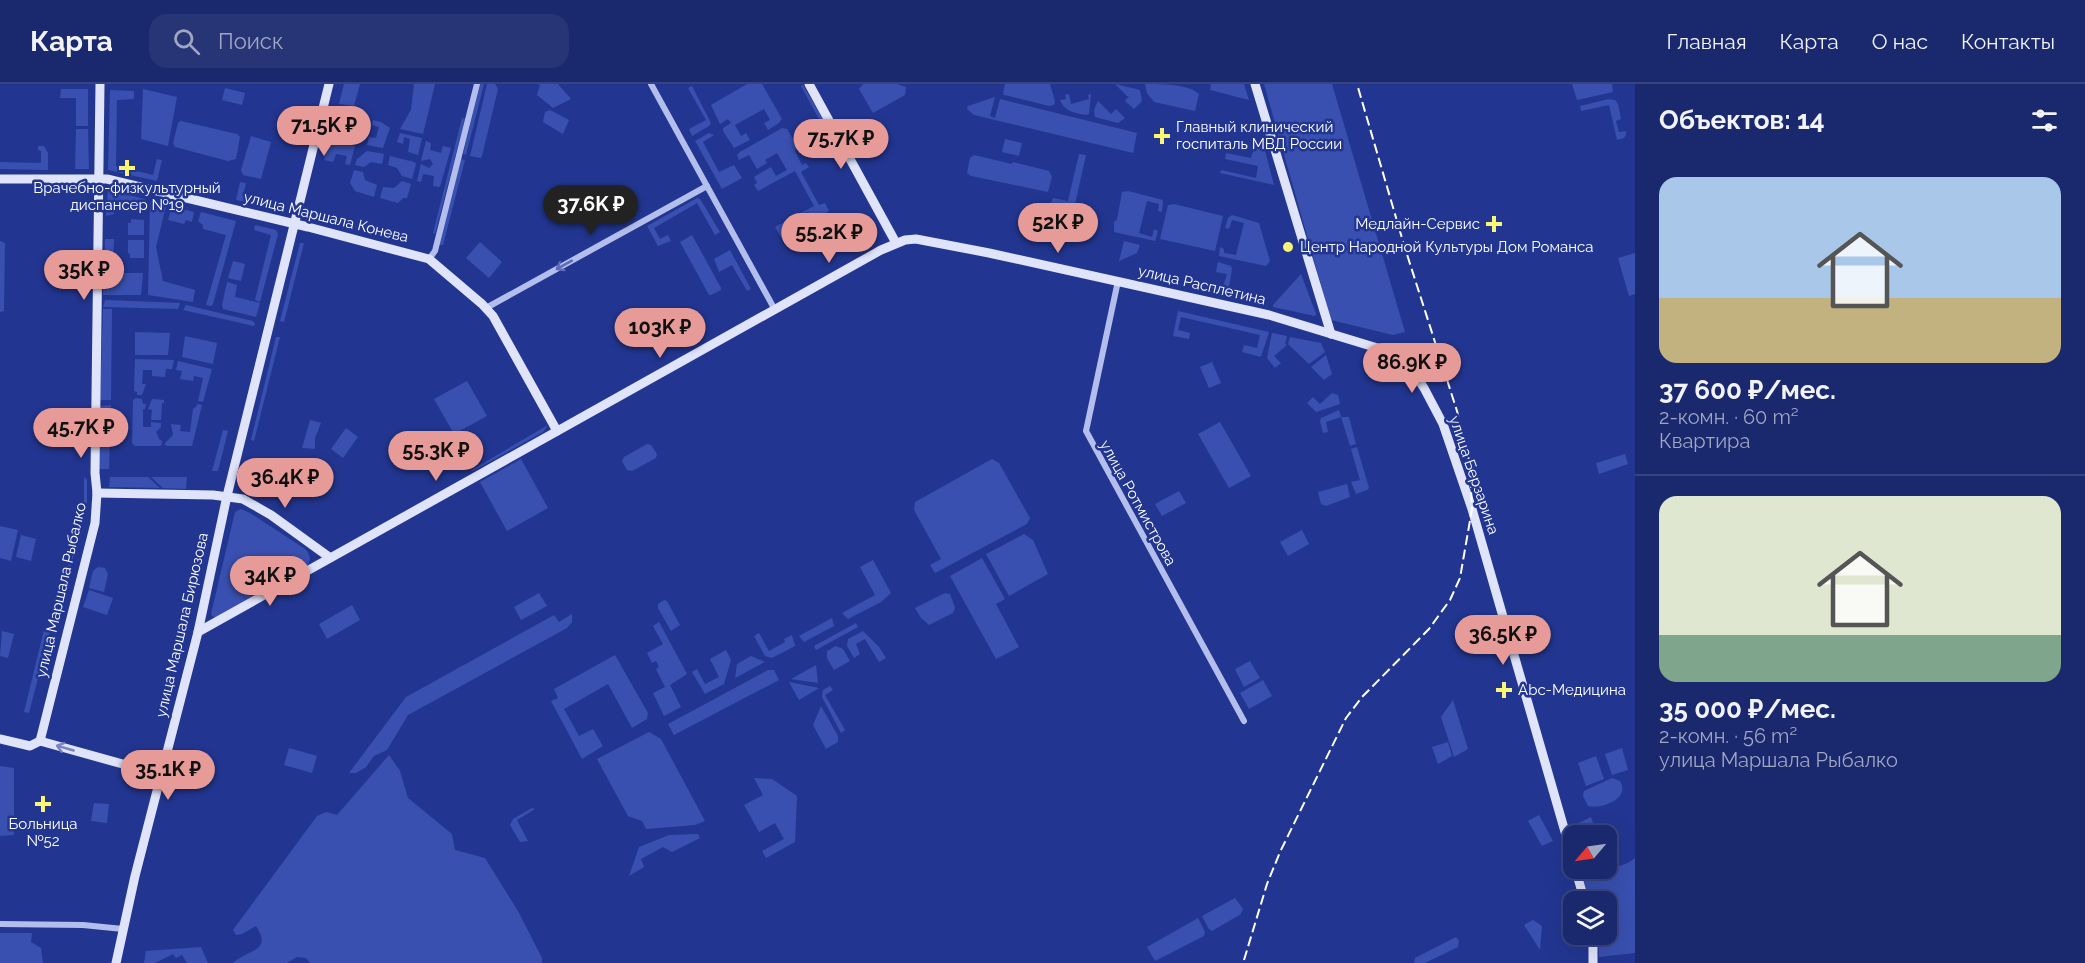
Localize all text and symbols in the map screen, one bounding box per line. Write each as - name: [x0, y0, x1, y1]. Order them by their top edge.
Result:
- search box: [149, 14, 569, 68]
- text: Карта: [30, 25, 113, 58]
- icon: search: [170, 25, 203, 58]
- text: Поиск: [218, 28, 283, 54]
- text: Главная: [1667, 29, 1747, 54]
- text: Карта: [1780, 29, 1839, 54]
- text: О нас: [1872, 29, 1928, 54]
- text: Контакты: [1961, 29, 2055, 54]
- icon: filters: [2028, 104, 2061, 137]
- text: Объектов: 14: [1659, 105, 1825, 135]
- pin: 71.5K ₽: [269, 106, 379, 157]
- text: 71.5K ₽: [291, 113, 357, 137]
- place label: Главный клинический госпиталь МВД России: [1176, 118, 1342, 153]
- pin: 75.7K ₽: [786, 119, 896, 170]
- text: 75.7K ₽: [808, 126, 874, 150]
- marker: Главный клинический госпиталь МВД России: [1153, 127, 1171, 145]
- marker: Врачебно-физкультурный диспансер №19: [118, 159, 136, 177]
- place label: Врачебно-физкультурный диспансер №19: [33, 179, 221, 214]
- pin: 37.6K ₽: [536, 185, 646, 236]
- street label: улица Маршала Конева: [242, 188, 410, 246]
- text: 37.6K ₽: [557, 192, 625, 216]
- pin: 52K ₽: [1016, 203, 1100, 254]
- text: 52K ₽: [1032, 210, 1084, 234]
- pin: 55.2K ₽: [774, 213, 884, 264]
- place label: Медлайн-Сервис: [1355, 215, 1480, 233]
- marker: Медлайн-Сервис: [1485, 215, 1503, 233]
- icon: home: [1806, 216, 1914, 324]
- text: 55.2K ₽: [795, 220, 863, 244]
- place label: Центр Народной Культуры Дом Романса: [1300, 238, 1593, 256]
- marker: Центр Народной Культуры Дом Романса: [1281, 240, 1295, 254]
- pin: 35K ₽: [42, 250, 126, 301]
- text: 35K ₽: [58, 257, 110, 281]
- one-way arrow: [556, 259, 573, 271]
- street label: улица Расплетина: [1136, 262, 1268, 308]
- pin: 103K ₽: [611, 308, 709, 359]
- text: 103K ₽: [629, 315, 691, 339]
- pin: 86.9K ₽: [1357, 343, 1467, 394]
- text: 86.9K ₽: [1377, 350, 1447, 374]
- text: 37 600 ₽/мес.: [1659, 375, 1836, 405]
- text: 2-комн. · 60 m²: [1659, 405, 1799, 429]
- pin: 45.7K ₽: [26, 408, 136, 459]
- street label: улица Берзарина: [1445, 413, 1503, 537]
- text: 45.7K ₽: [47, 415, 115, 439]
- text: Квартира: [1659, 429, 1750, 453]
- pin: 55.3K ₽: [381, 431, 491, 482]
- street label: улица Ротмистрова: [1096, 437, 1180, 569]
- text: 55.3K ₽: [402, 438, 470, 462]
- pin: 36.4K ₽: [230, 458, 340, 509]
- text: 36.4K ₽: [251, 465, 319, 489]
- street label: улица Маршала Рыбалко: [32, 501, 90, 679]
- street label: улица Маршала Бирюзова: [152, 531, 212, 719]
- icon: home: [1806, 535, 1914, 643]
- pin: 34K ₽: [228, 556, 312, 607]
- text: 34K ₽: [244, 563, 296, 587]
- pin: 36.5K ₽: [1448, 615, 1558, 666]
- text: 36.5K ₽: [1469, 622, 1537, 646]
- marker: Abc-Медицина: [1495, 681, 1513, 699]
- place label: Abc-Медицина: [1518, 681, 1626, 699]
- text: 35 000 ₽/мес.: [1659, 694, 1836, 724]
- text: 2-комн. · 56 m²: [1659, 724, 1797, 748]
- one-way arrow: [56, 742, 75, 753]
- text: улица Маршала Рыбалко: [1659, 748, 1898, 772]
- pin: 35.1K ₽: [113, 750, 223, 801]
- text: 35.1K ₽: [135, 757, 201, 781]
- marker: Больница №52: [34, 795, 52, 813]
- place label: Больница №52: [8, 815, 78, 850]
- north arrow: [1563, 825, 1617, 879]
- map controls: [1563, 825, 1617, 945]
- button: layers: [1563, 891, 1617, 945]

